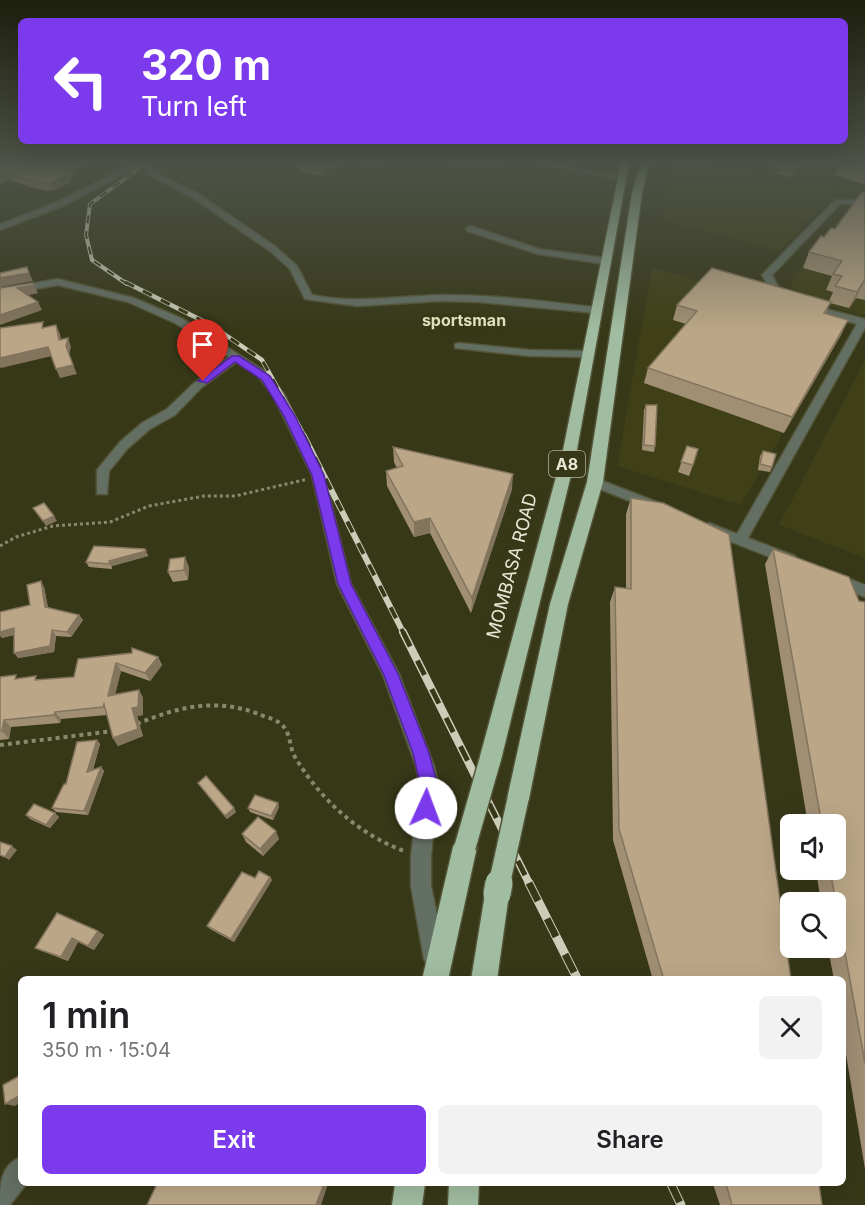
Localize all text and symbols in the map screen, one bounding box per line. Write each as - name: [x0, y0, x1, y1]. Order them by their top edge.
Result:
- text: 320 m: [141, 39, 271, 90]
- icon: left: [42, 42, 120, 120]
- text: Turn left: [141, 90, 247, 123]
- district label: sportsman: [422, 310, 506, 330]
- pin: [177, 319, 228, 381]
- icon: arrive: [186, 328, 219, 361]
- road number: A8: [549, 451, 585, 477]
- street label: MOMBASA ROAD: [482, 491, 541, 641]
- position arrow: [394, 776, 458, 840]
- map controls: [780, 814, 846, 958]
- button: sound: [780, 814, 846, 880]
- button: search: [780, 892, 846, 958]
- text: 1 min: [42, 993, 130, 1037]
- button: close: [759, 996, 822, 1059]
- text: 350 m · 15:04: [42, 1038, 171, 1062]
- button: Exit: [42, 1105, 426, 1174]
- button: Share: [438, 1105, 822, 1174]

